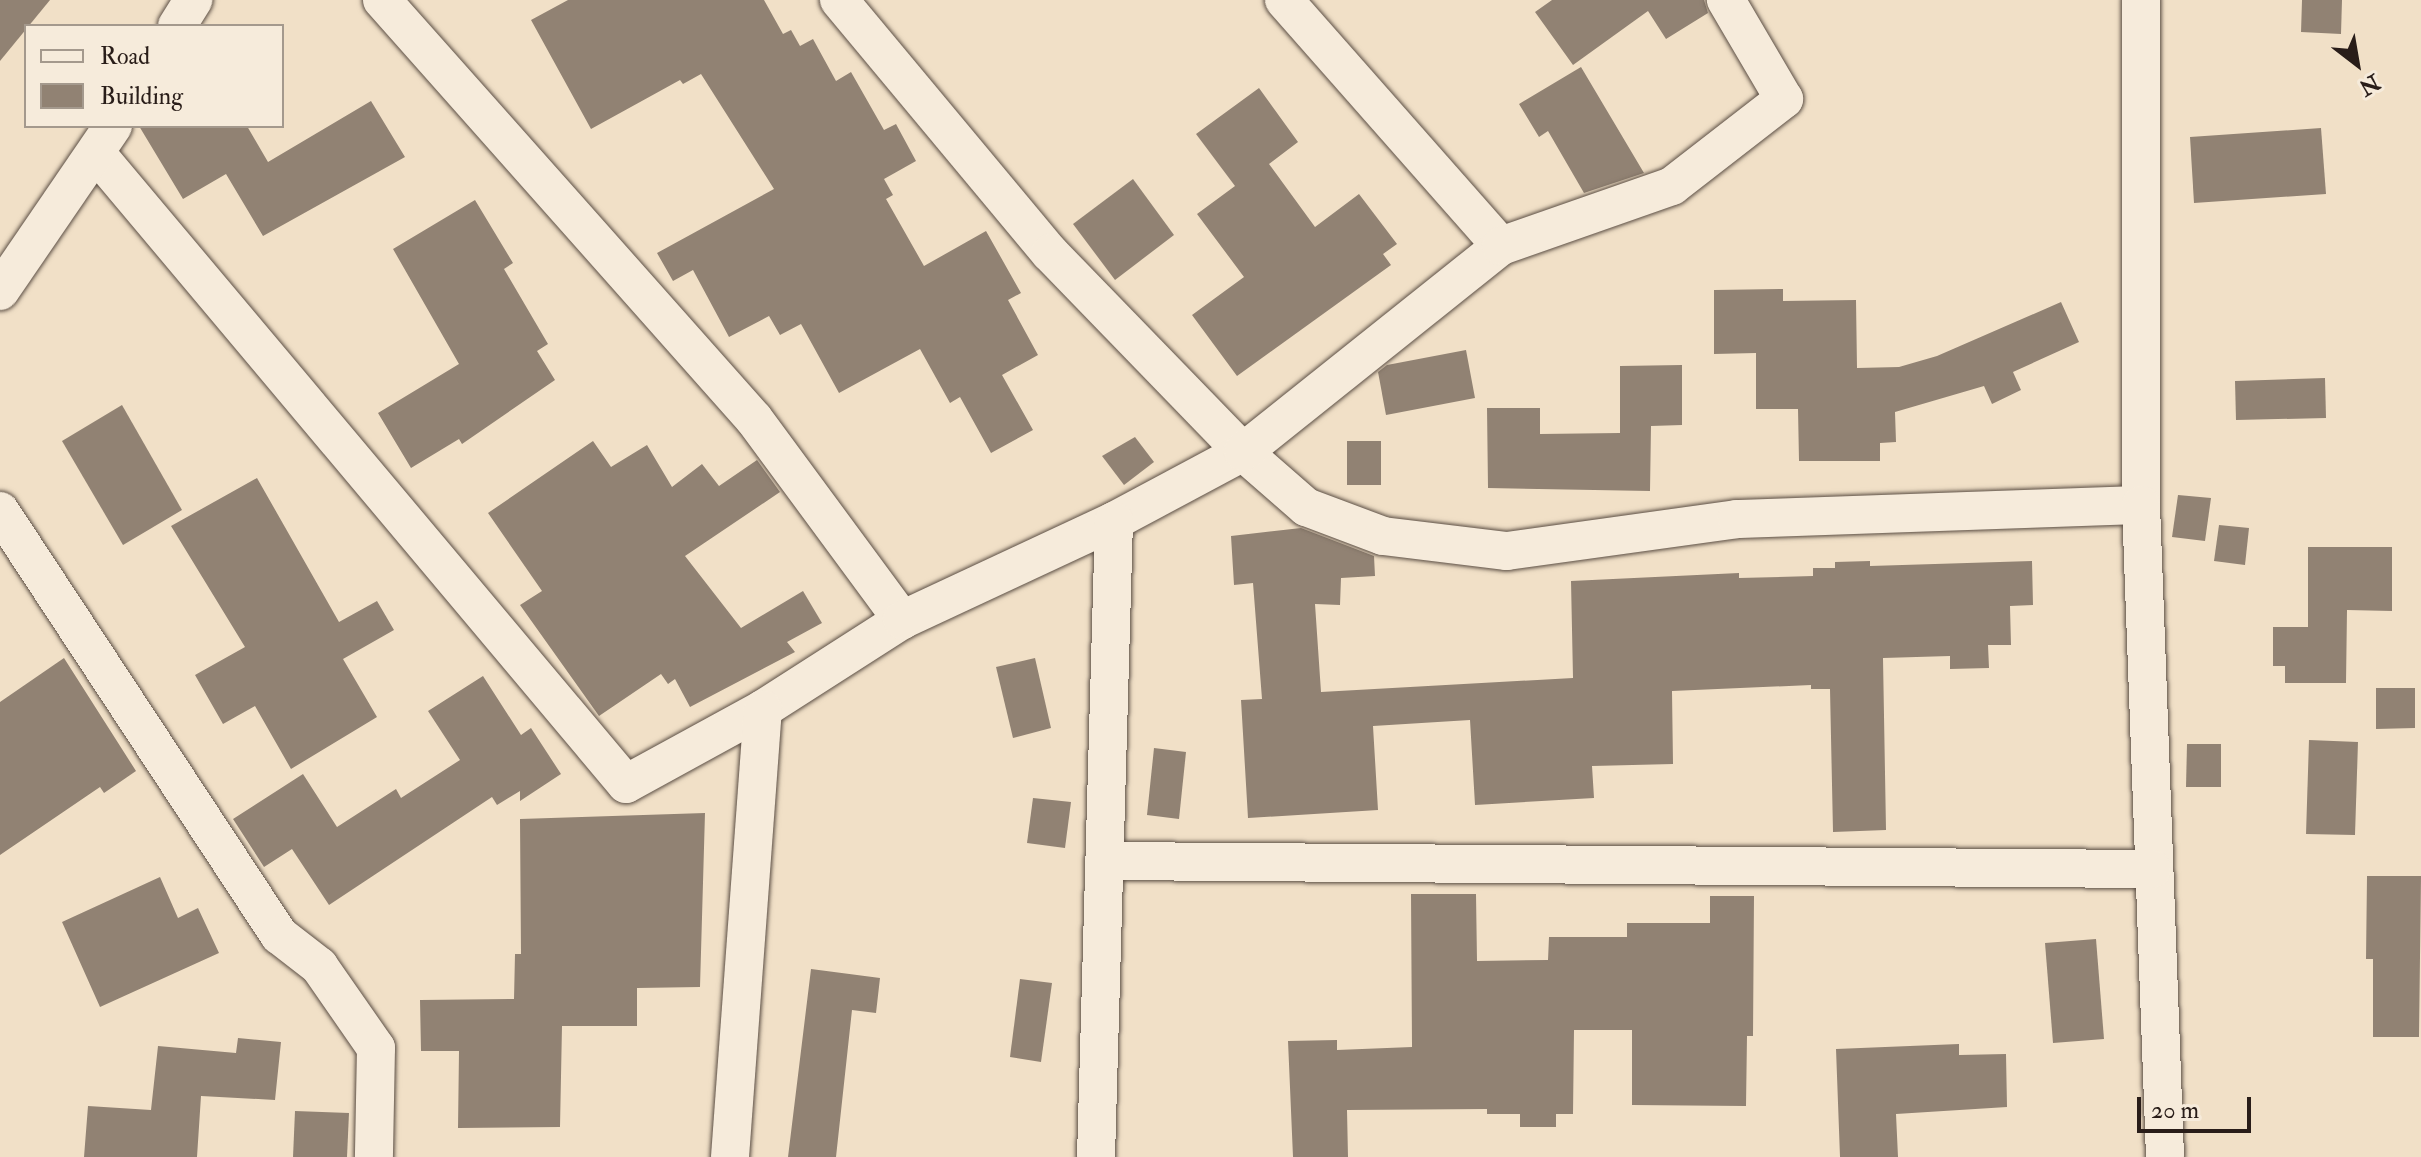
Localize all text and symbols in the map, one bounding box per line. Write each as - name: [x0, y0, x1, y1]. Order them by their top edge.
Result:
- legend: [24, 24, 284, 128]
- north arrow: [2317, 24, 2397, 104]
- text: Road: [100, 41, 150, 72]
- text: N: [2354, 67, 2385, 102]
- text: Building: [100, 81, 183, 112]
- scale bar: [2141, 1081, 2255, 1131]
- text: 20 m: [2151, 1095, 2199, 1126]

